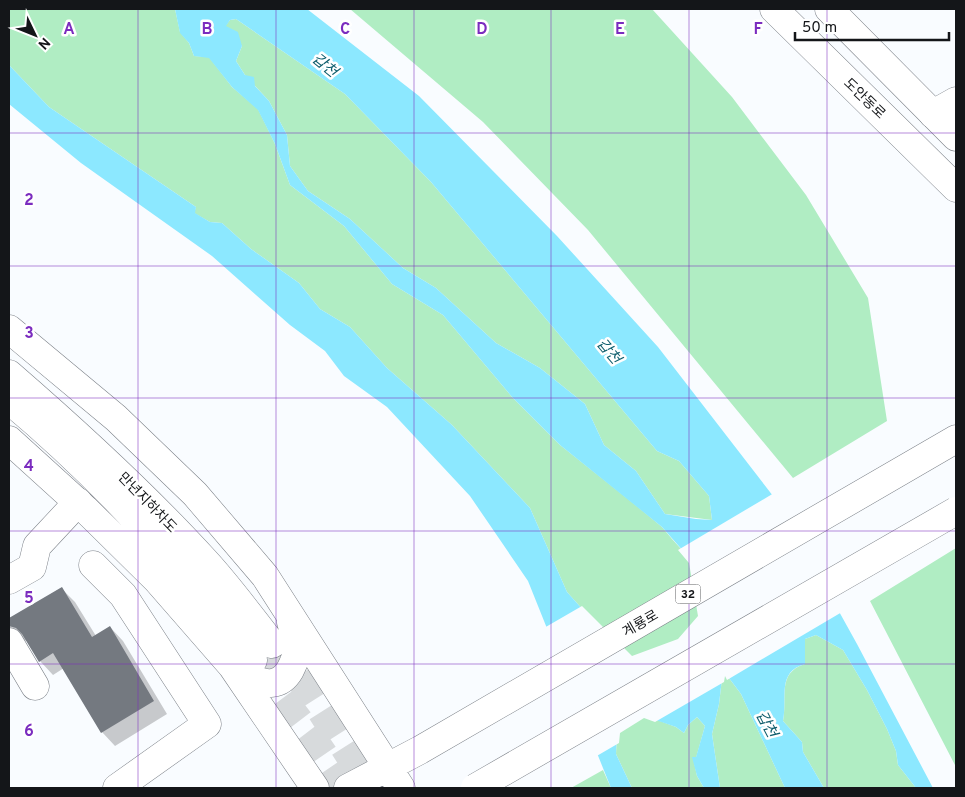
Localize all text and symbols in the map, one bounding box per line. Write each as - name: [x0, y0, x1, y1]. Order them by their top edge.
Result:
- north arrow: [10, 10, 60, 60]
- scale bar: [795, 10, 949, 42]
- text: 50 m: [802, 19, 837, 38]
- text: A: [63, 20, 75, 40]
- text: B: [201, 20, 213, 40]
- text: C: [340, 20, 350, 40]
- text: D: [476, 20, 488, 40]
- text: E: [615, 20, 625, 40]
- text: F: [753, 20, 763, 40]
- text: N: [34, 33, 53, 52]
- water label: 갑천: [307, 50, 342, 84]
- street label: 도안동로: [840, 75, 888, 123]
- text: 2: [24, 191, 34, 211]
- text: 3: [24, 324, 34, 344]
- water label: 갑천: [592, 335, 625, 370]
- text: 4: [24, 457, 34, 477]
- street label: 만년지하차도: [114, 469, 180, 537]
- road number: 32: [676, 584, 700, 604]
- text: 5: [24, 589, 34, 609]
- street label: 계룡로: [620, 607, 662, 641]
- water label: 갑천: [751, 708, 782, 743]
- text: 6: [24, 722, 34, 742]

